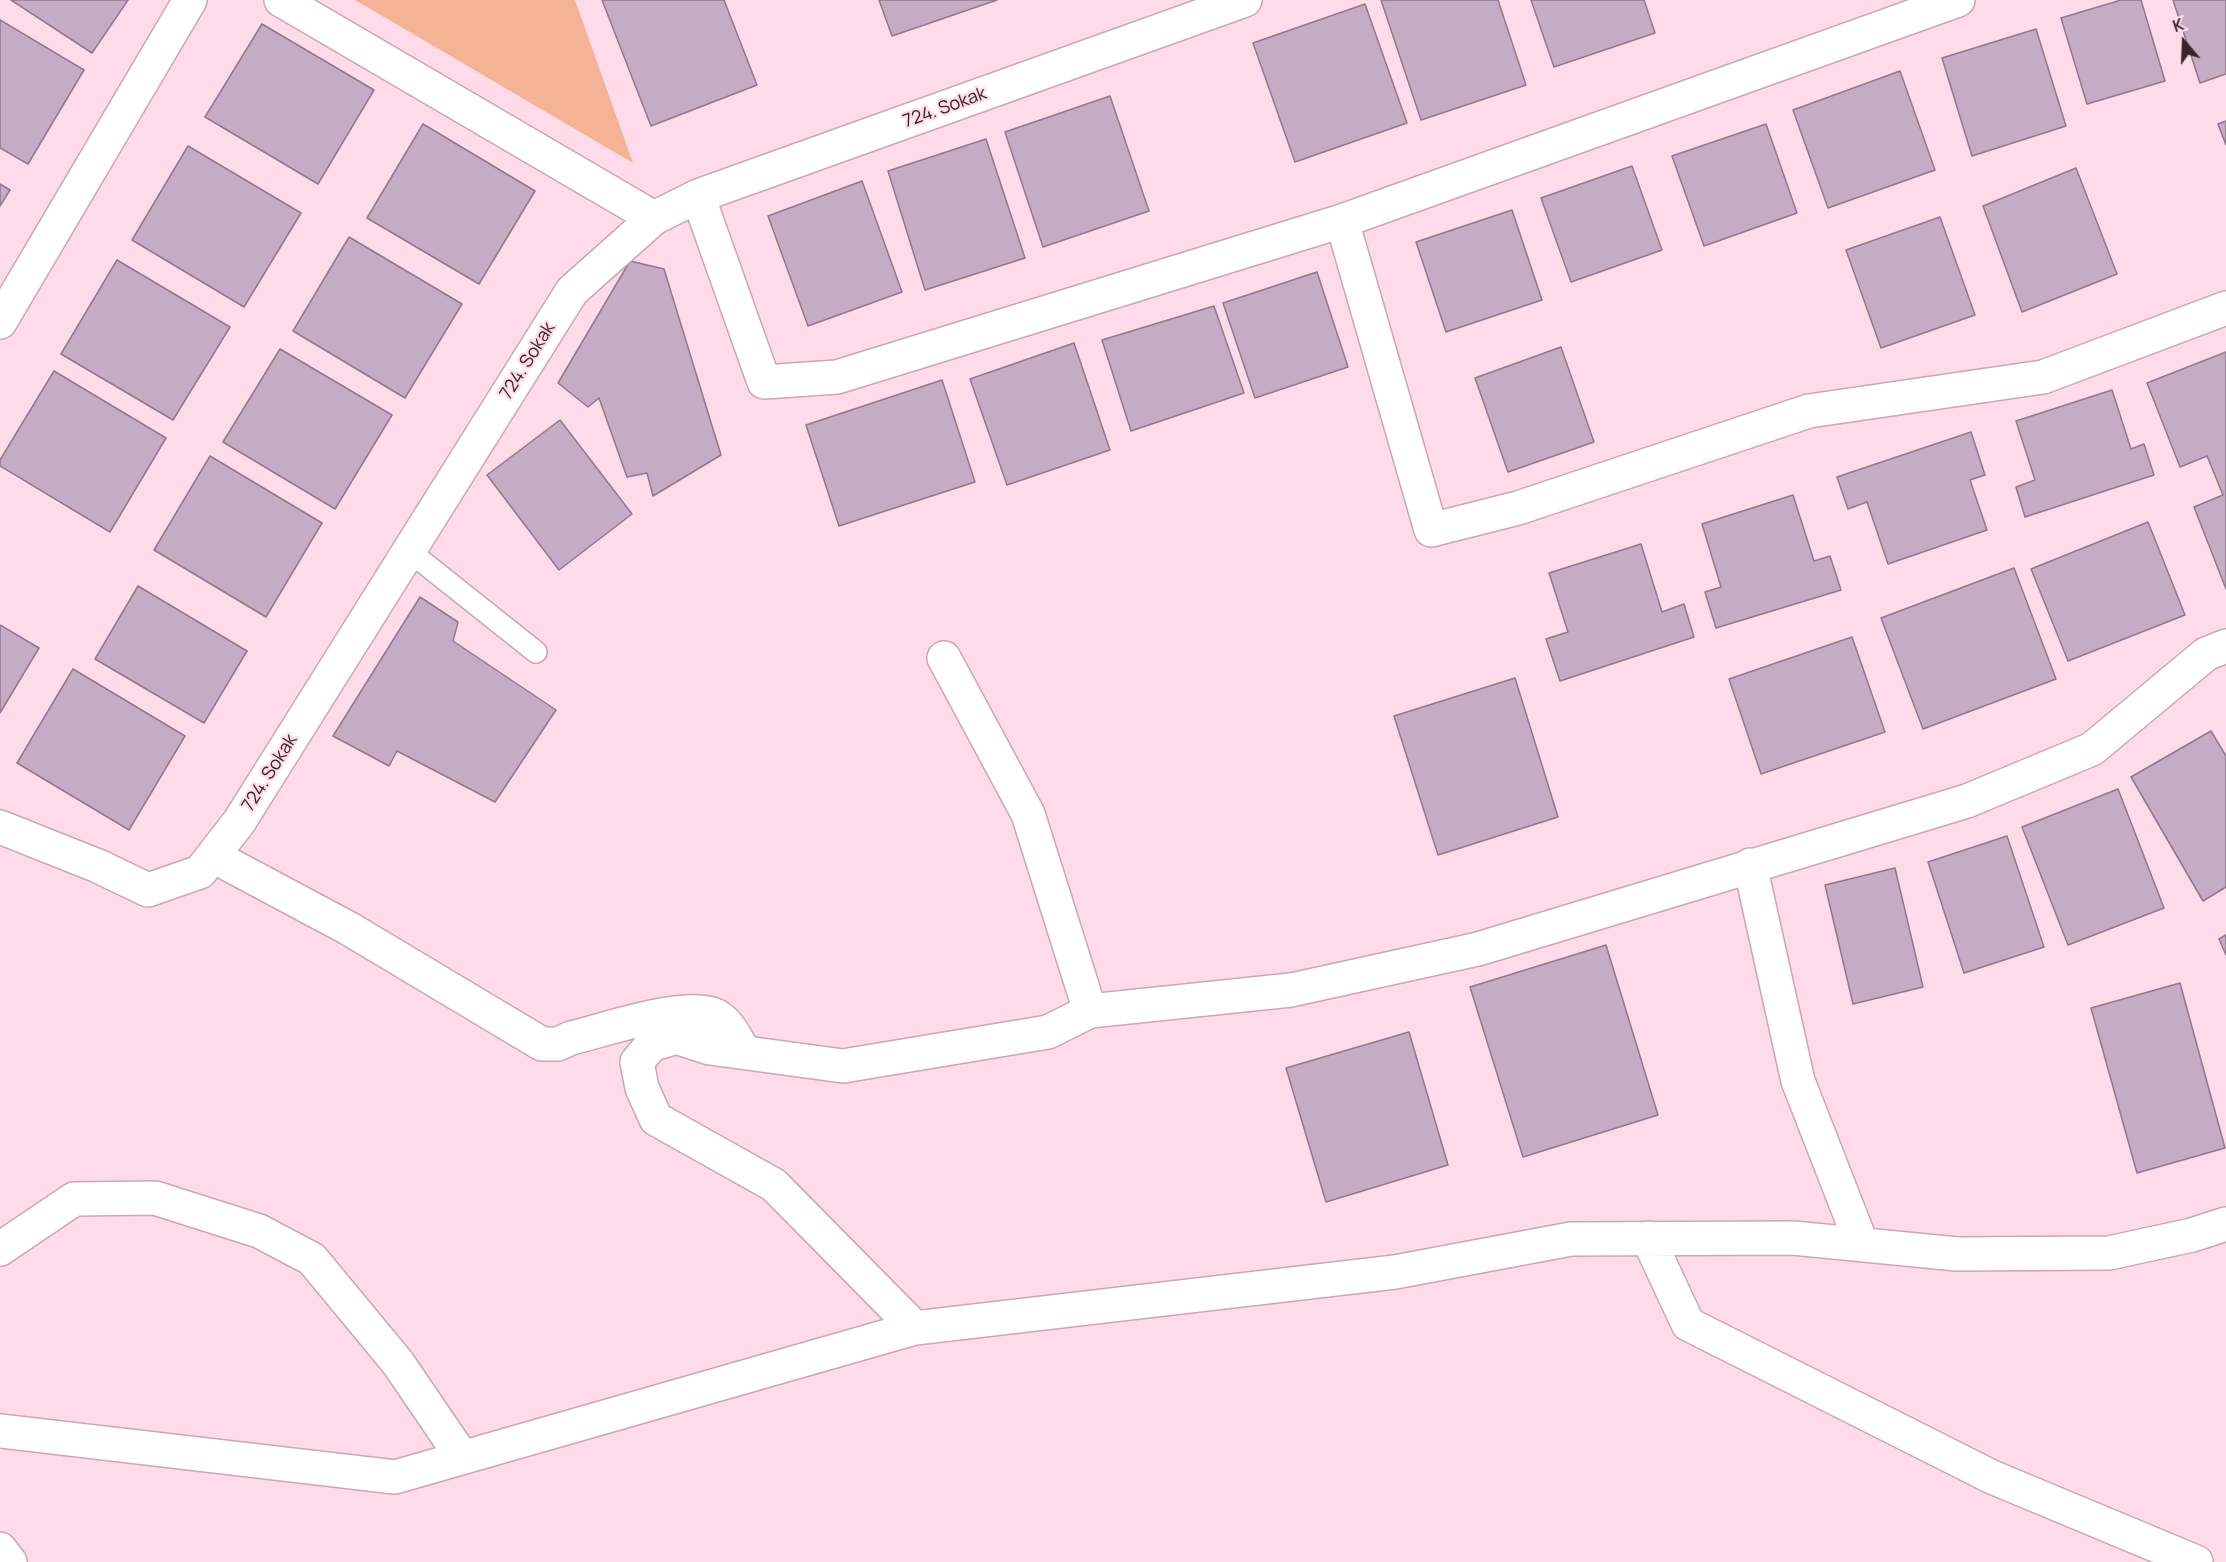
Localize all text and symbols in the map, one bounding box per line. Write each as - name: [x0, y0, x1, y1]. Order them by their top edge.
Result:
- north arrow: [2154, 12, 2214, 72]
- text: K: [2170, 13, 2187, 37]
- street label: 724. Sokak: [900, 83, 990, 133]
- street label: 724. Sokak: [496, 318, 560, 404]
- street label: 724. Sokak: [238, 730, 302, 816]

